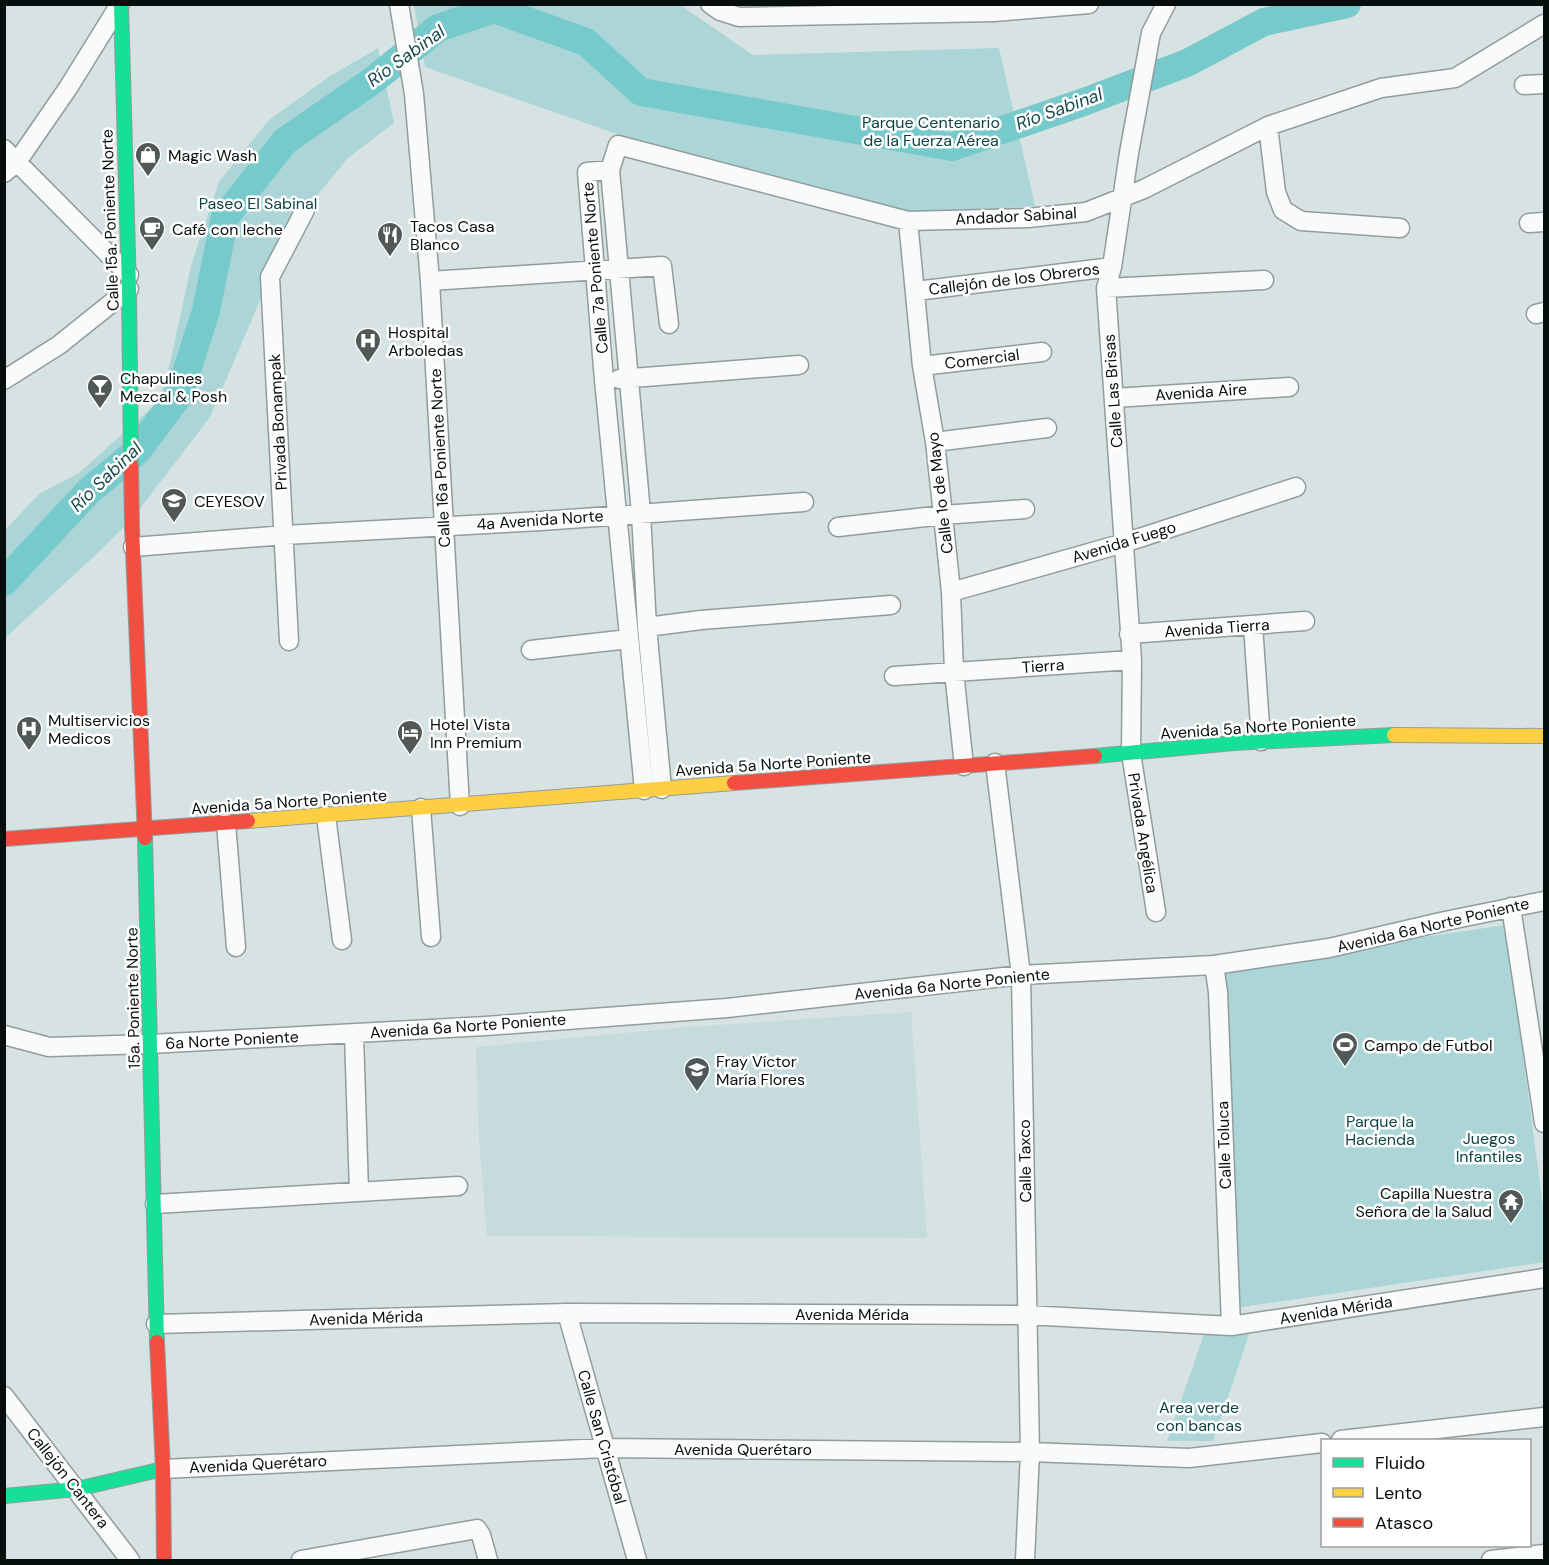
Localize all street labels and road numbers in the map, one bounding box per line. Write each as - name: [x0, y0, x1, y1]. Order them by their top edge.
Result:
- street label: Calle 15a. Poniente Norte: [96, 129, 124, 311]
- street label: Calle 7a Poniente Norte: [577, 181, 613, 355]
- street label: Andador Sabinal: [955, 202, 1077, 230]
- street label: Callejón de los Obreros: [927, 258, 1101, 300]
- street label: Calle Las Brisas: [1099, 333, 1127, 449]
- street label: Comercial: [943, 344, 1021, 374]
- street label: Privada Bonampak: [264, 353, 292, 491]
- street label: Calle 16a Poniente Norte: [425, 368, 455, 548]
- street label: Avenida Aire: [1154, 378, 1248, 406]
- street label: Calle 1o de Mayo: [922, 431, 958, 555]
- street label: 4a Avenida Norte: [476, 505, 604, 535]
- street label: Avenida Fuego: [1069, 516, 1179, 568]
- street label: Avenida Tierra: [1164, 614, 1270, 642]
- street label: Tierra: [1021, 654, 1065, 678]
- street label: Avenida 5a Norte Poniente: [1159, 710, 1357, 744]
- street label: Avenida 5a Norte Poniente: [674, 747, 872, 781]
- street label: Privada Angélica: [1123, 771, 1163, 895]
- street label: Avenida 5a Norte Poniente: [190, 785, 388, 819]
- street label: Avenida 6a Norte Poniente: [1335, 893, 1531, 957]
- street label: 15a. Poniente Norte: [121, 927, 145, 1069]
- street label: Avenida 6a Norte Poniente: [853, 963, 1051, 1005]
- street label: Avenida 6a Norte Poniente: [369, 1009, 567, 1043]
- street label: 6a Norte Poniente: [165, 1026, 299, 1054]
- street label: Calle Toluca: [1212, 1101, 1236, 1189]
- street label: Calle Taxco: [1014, 1119, 1036, 1203]
- street label: Avenida Mérida: [1278, 1291, 1394, 1329]
- street label: Avenida Mérida: [795, 1304, 909, 1325]
- street label: Avenida Mérida: [309, 1306, 423, 1330]
- street label: Calle San Cristóbal: [573, 1367, 631, 1507]
- street label: Callejón Cantera: [22, 1423, 114, 1533]
- street label: Avenida Querétaro: [674, 1439, 812, 1460]
- street label: Avenida Querétaro: [188, 1450, 328, 1478]

